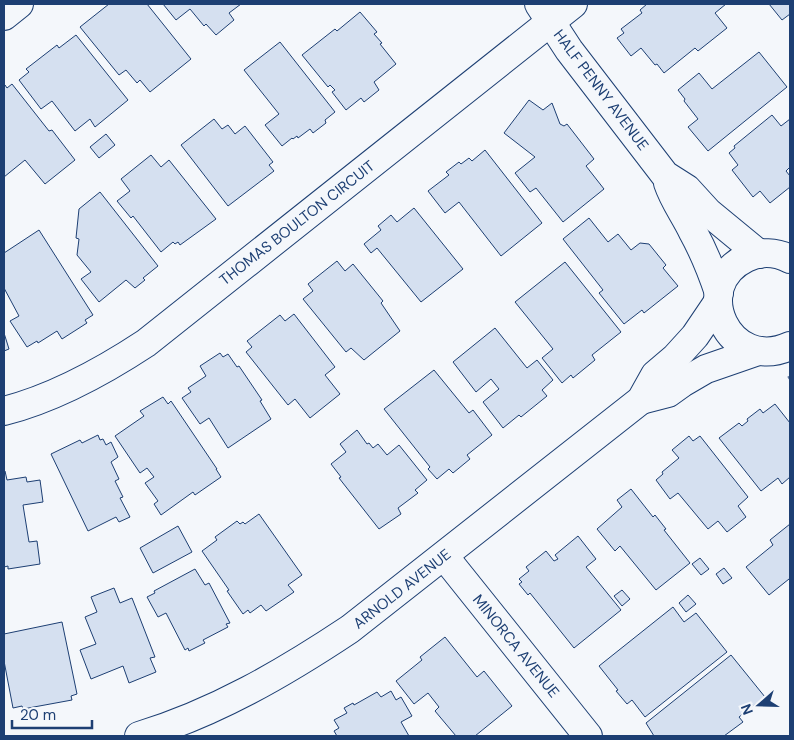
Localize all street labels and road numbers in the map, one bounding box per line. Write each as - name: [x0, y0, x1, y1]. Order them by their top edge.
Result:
- street label: HALF PENNY AVENUE: [549, 26, 653, 154]
- street label: THOMAS BOULTON CIRCUIT: [215, 156, 379, 290]
- street label: ARNOLD AVENUE: [349, 545, 455, 633]
- street label: MINORCA AVENUE: [468, 590, 564, 702]

